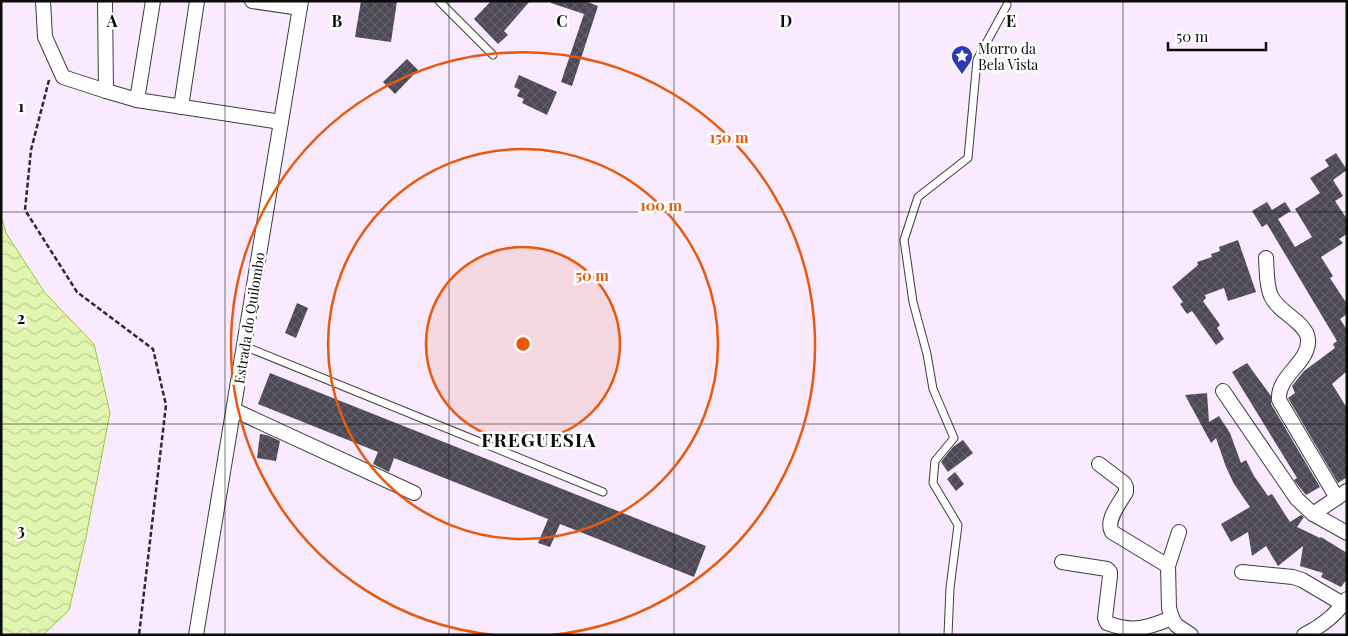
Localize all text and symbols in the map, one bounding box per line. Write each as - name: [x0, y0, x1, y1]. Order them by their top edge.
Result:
- text: A: [106, 10, 118, 31]
- text: B: [332, 10, 343, 31]
- text: C: [556, 10, 568, 31]
- text: D: [780, 10, 792, 31]
- text: E: [1006, 10, 1016, 31]
- scale bar: [1168, 20, 1266, 52]
- text: 50 m: [1176, 26, 1209, 46]
- place label: Morro da Bela Vista: [978, 39, 1038, 74]
- place icon: Morro da Bela Vista: [950, 44, 974, 75]
- text: 1: [18, 95, 24, 116]
- text: 150 m: [709, 127, 749, 147]
- text: 100 m: [640, 195, 683, 215]
- street label: Estrada do Quilombo: [229, 251, 269, 385]
- text: 50 m: [575, 265, 609, 285]
- text: 2: [17, 307, 25, 328]
- centre of rings: [514, 335, 532, 353]
- district label: FREGUESIA: [481, 426, 597, 452]
- text: 3: [17, 519, 25, 540]

